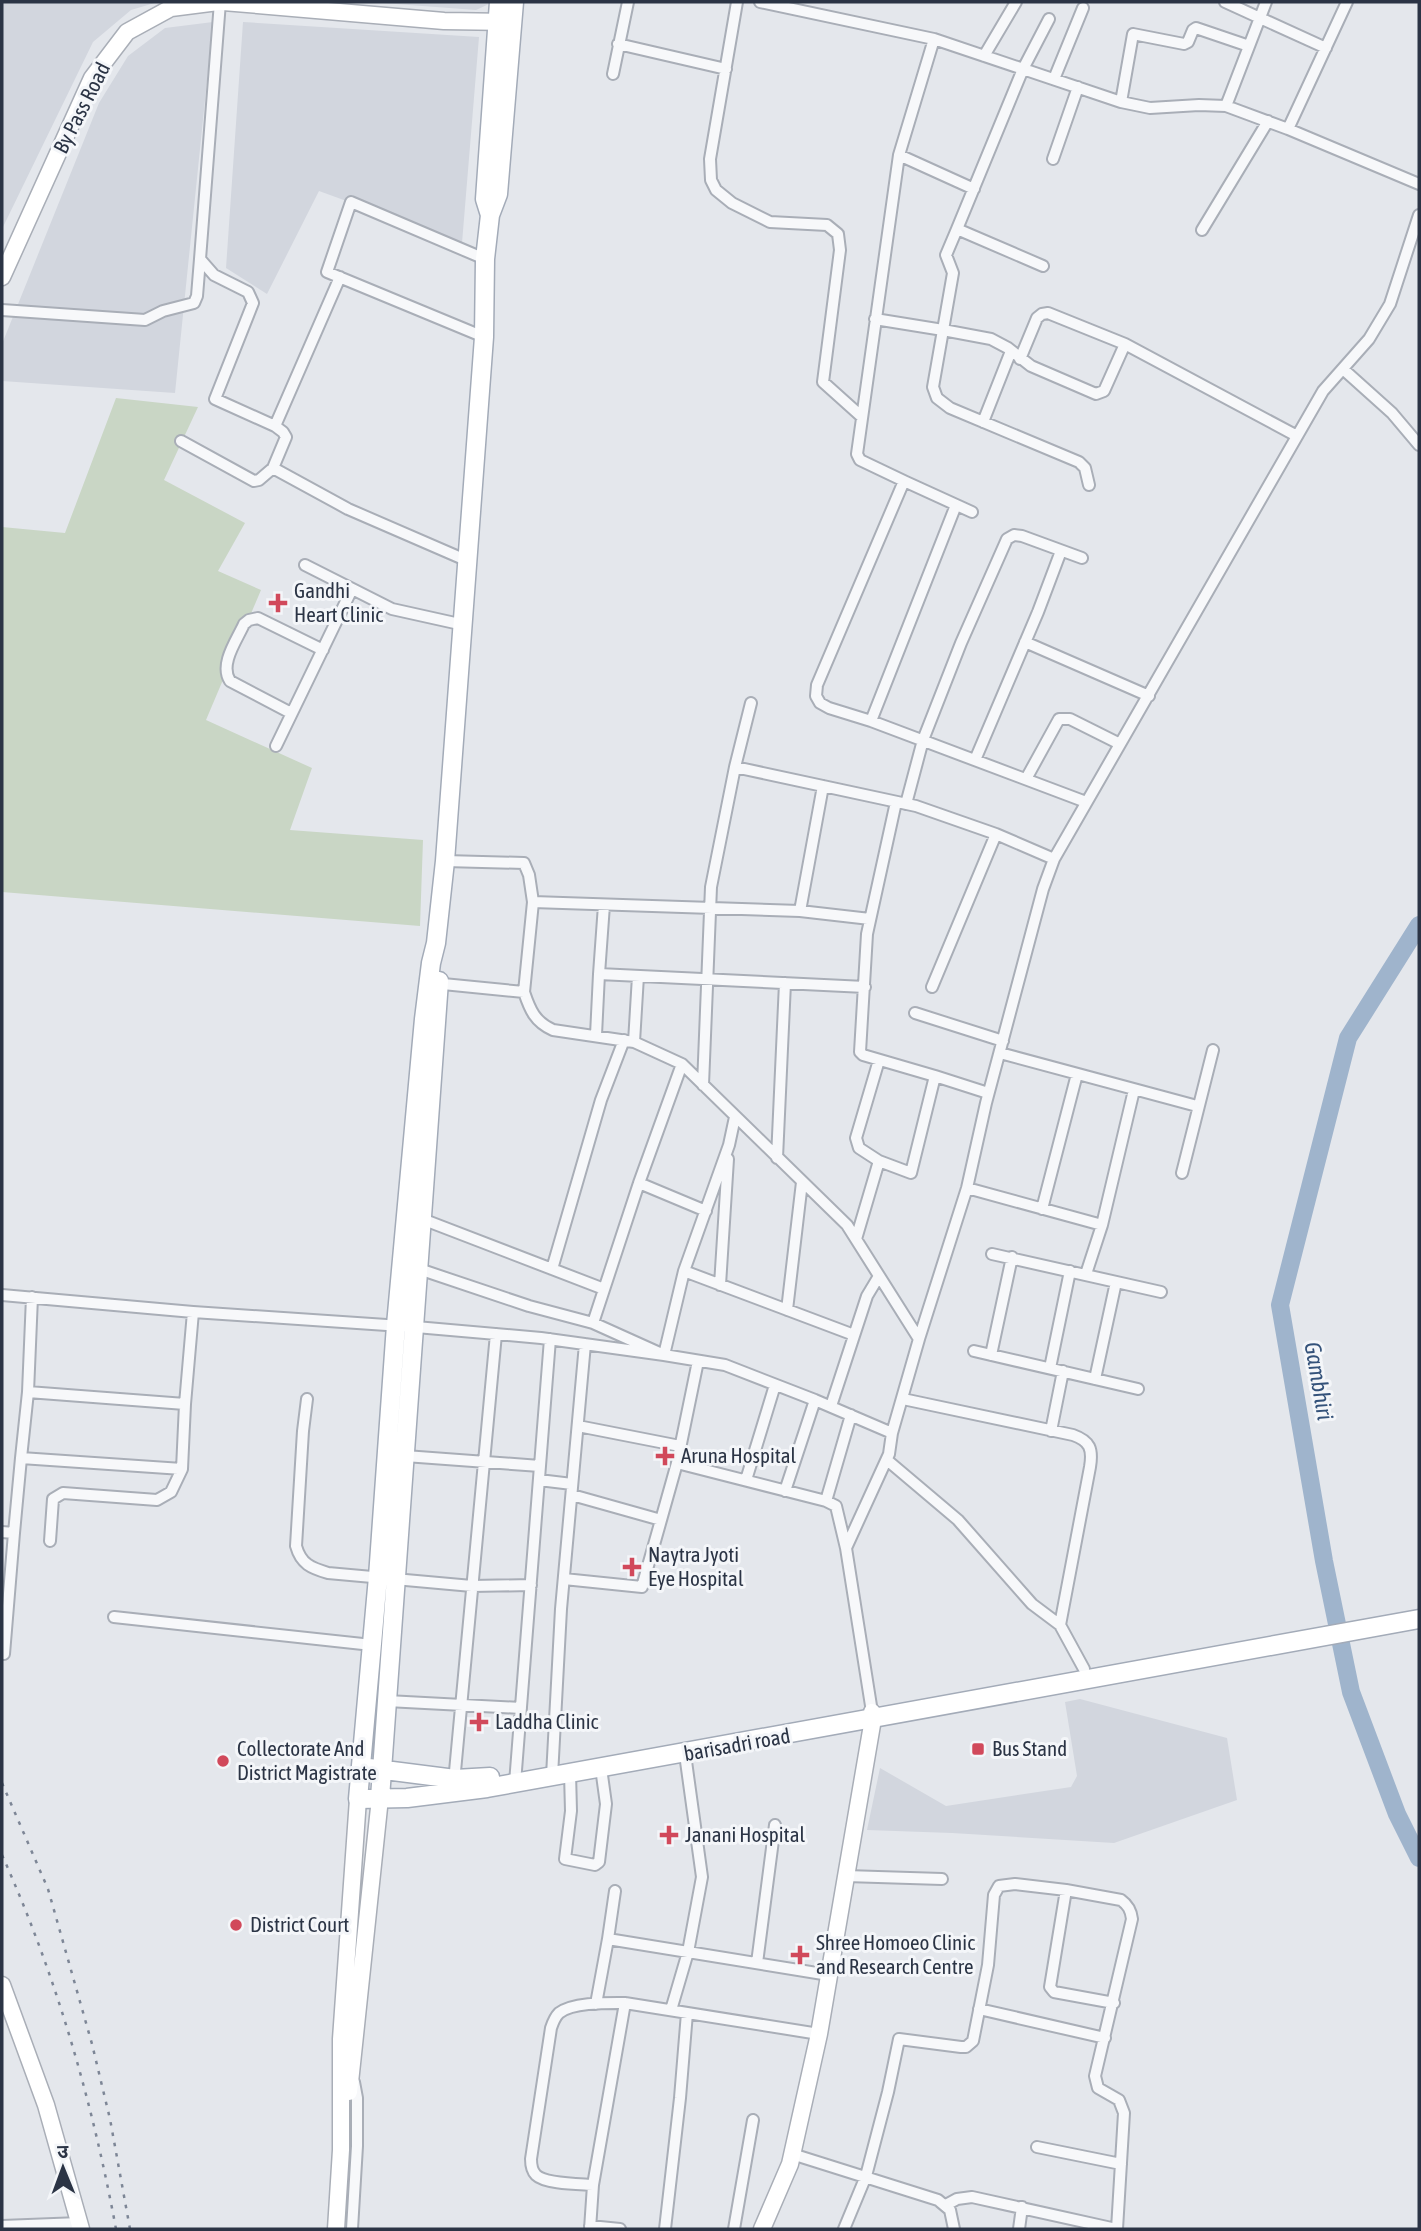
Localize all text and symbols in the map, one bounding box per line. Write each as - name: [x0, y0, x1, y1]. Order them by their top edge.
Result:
- street label: By Pass Road: [48, 58, 114, 157]
- place label: Gandhi Heart Clinic: [294, 578, 383, 626]
- marker: Gandhi Heart Clinic: [268, 593, 288, 613]
- water label: Gambhiri: [1299, 1340, 1339, 1422]
- place label: Aruna Hospital: [681, 1443, 797, 1467]
- marker: Aruna Hospital: [655, 1446, 675, 1466]
- place label: Naytra Jyoti Eye Hospital: [648, 1542, 744, 1590]
- marker: Naytra Jyoti Eye Hospital: [622, 1557, 642, 1577]
- place label: Laddha Clinic: [495, 1709, 598, 1733]
- marker: Laddha Clinic: [469, 1712, 489, 1732]
- street label: barisadri road: [682, 1723, 792, 1765]
- place label: Collectorate And District Magistrate: [237, 1736, 377, 1784]
- place label: Bus Stand: [992, 1736, 1067, 1760]
- marker: Bus Stand: [970, 1741, 986, 1757]
- marker: Collectorate And District Magistrate: [215, 1753, 231, 1769]
- place label: Janani Hospital: [685, 1822, 805, 1846]
- marker: Janani Hospital: [659, 1825, 679, 1845]
- place label: District Court: [250, 1912, 349, 1936]
- marker: District Court: [228, 1917, 244, 1933]
- place label: Shree Homoeo Clinic and Research Centre: [816, 1930, 975, 1978]
- marker: Shree Homoeo Clinic and Research Centre: [790, 1945, 810, 1965]
- north arrow: [28, 2133, 98, 2203]
- text: उ: [57, 2140, 69, 2162]

